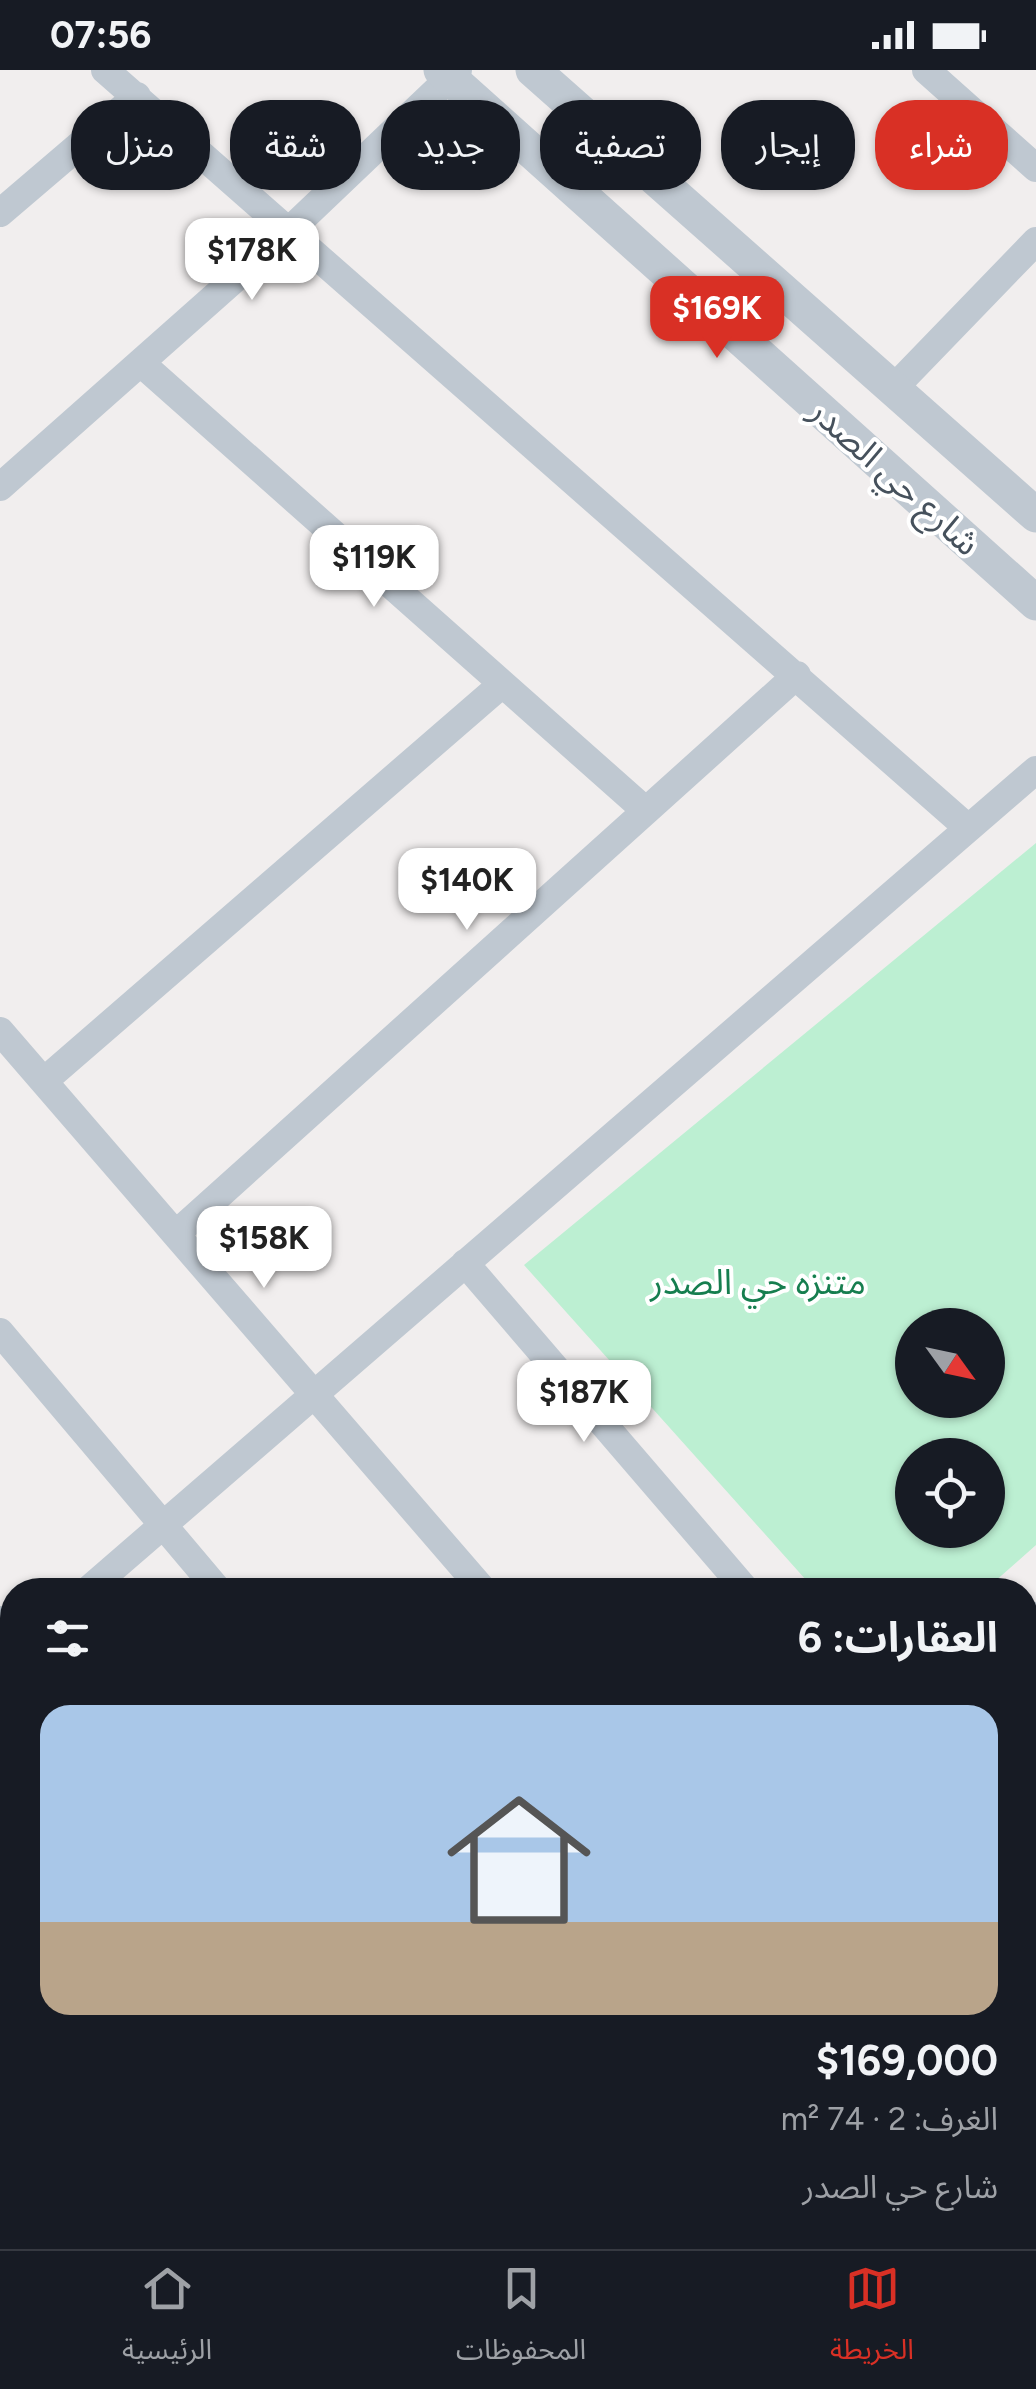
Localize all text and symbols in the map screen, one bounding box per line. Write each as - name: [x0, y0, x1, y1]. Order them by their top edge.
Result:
- text: 07:56: [50, 12, 151, 58]
- chip: منزل: [71, 100, 210, 190]
- chip: شقة: [230, 100, 361, 190]
- chip: جديد: [381, 100, 520, 190]
- chip: تصفية: [540, 100, 701, 190]
- chip: إيجار: [721, 100, 855, 190]
- chip: شراء: [875, 100, 1008, 190]
- pin: $178K: [182, 218, 322, 303]
- text: $178K: [207, 231, 297, 269]
- pin: $169K: [647, 276, 787, 361]
- text: $169K: [672, 289, 762, 327]
- street label: شارع حي الصدر: [797, 389, 989, 569]
- pin: $119K: [304, 525, 444, 610]
- text: $119K: [332, 538, 416, 576]
- pin: $140K: [397, 848, 537, 933]
- text: $140K: [420, 861, 514, 899]
- pin: $158K: [194, 1206, 334, 1291]
- text: $158K: [219, 1219, 309, 1257]
- park label: متنزه حي الصدر: [649, 1261, 866, 1309]
- north arrow: [895, 1308, 1005, 1418]
- map controls: [895, 1308, 1005, 1548]
- pin: $187K: [514, 1360, 654, 1445]
- text: $187K: [539, 1373, 629, 1411]
- button: locate: [895, 1438, 1005, 1548]
- icon: filters: [40, 1611, 95, 1666]
- text: العقارات: 6: [798, 1612, 998, 1663]
- icon: home: [429, 1770, 609, 1950]
- text: $169,000: [816, 2035, 998, 2086]
- text: الغرف: 2 · 74 m²: [781, 2100, 998, 2138]
- text: شارع حي الصدر: [802, 2168, 998, 2206]
- tab: الرئيسية: [122, 2261, 212, 2380]
- tab: المحفوظات: [456, 2261, 586, 2380]
- tab: الخريطة: [830, 2261, 914, 2380]

